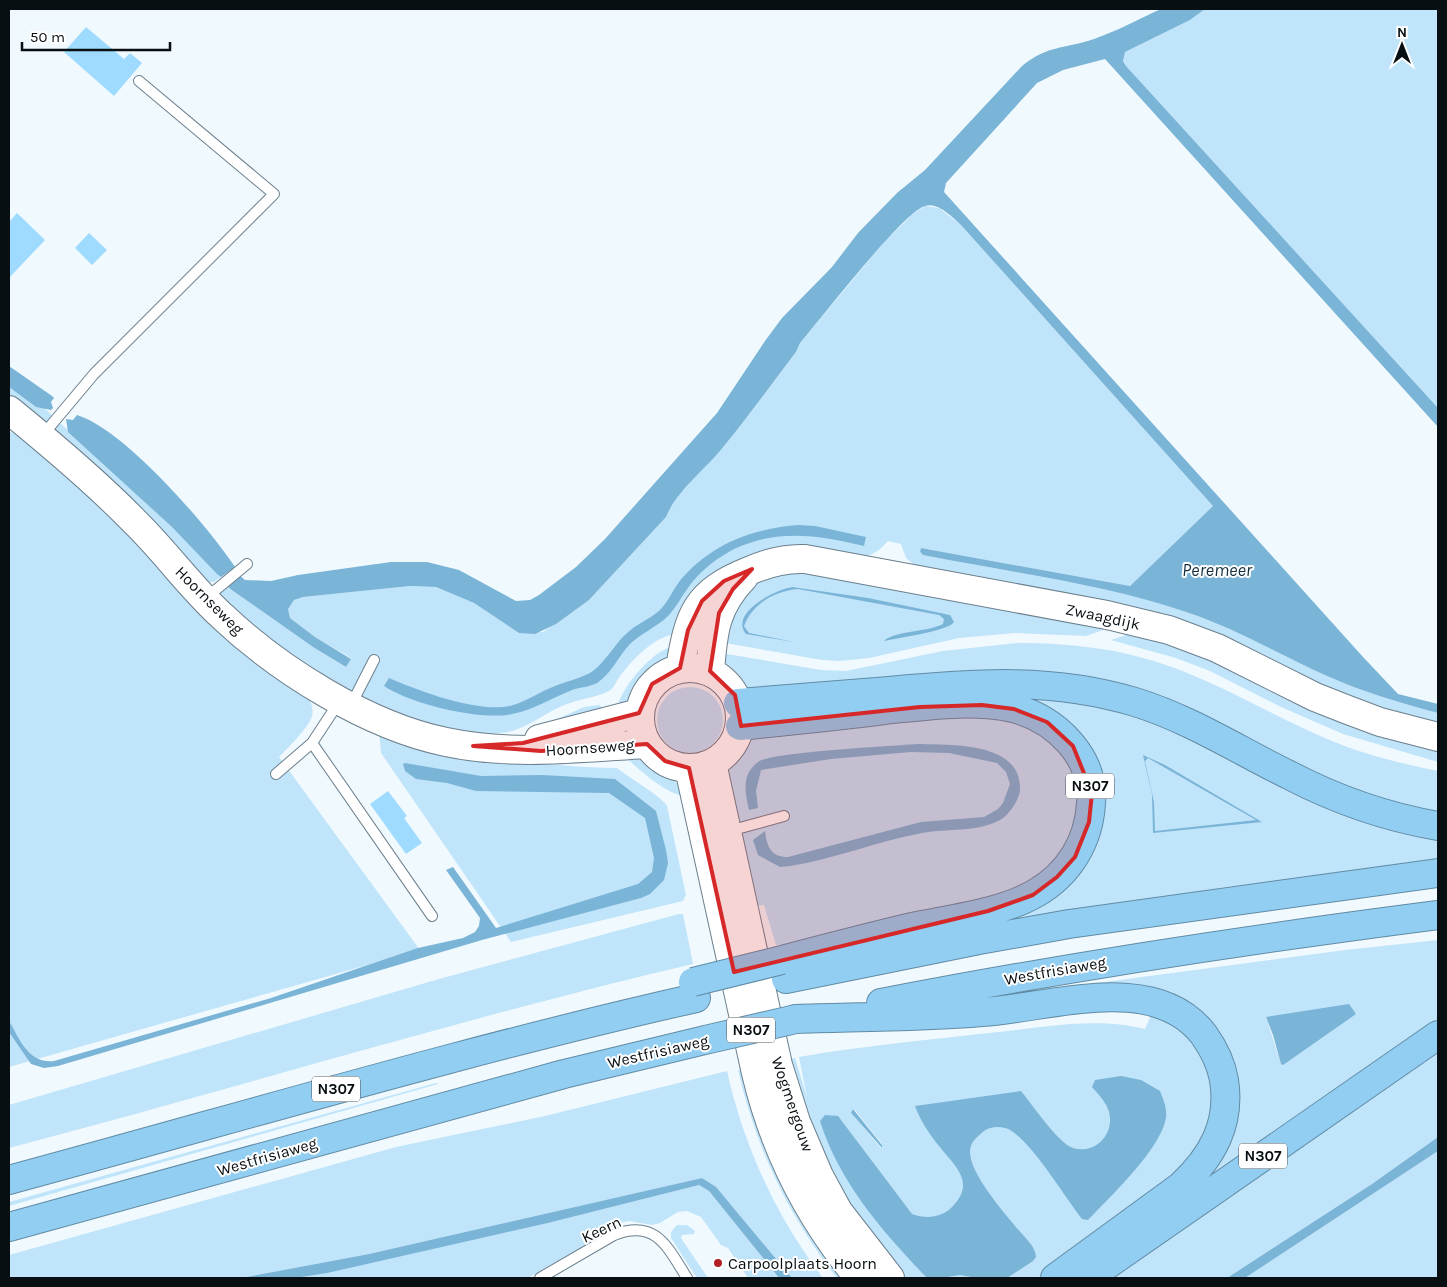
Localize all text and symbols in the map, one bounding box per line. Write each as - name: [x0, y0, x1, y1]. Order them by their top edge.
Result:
- scale bar: [22, 20, 170, 52]
- north arrow: [1377, 20, 1427, 70]
- text: N: [1397, 24, 1407, 41]
- text: 50 m: [30, 28, 65, 46]
- water label: Peremeer: [1182, 559, 1253, 581]
- street label: Hoornseweg: [171, 562, 248, 639]
- street label: Zwaagdijk: [1064, 599, 1142, 634]
- street label: Hoornseweg: [545, 735, 635, 760]
- road number: N307: [1066, 774, 1114, 798]
- street label: Westfrisiaweg: [1003, 952, 1108, 989]
- road number: N307: [727, 1018, 775, 1042]
- street label: Westfrisiaweg: [606, 1031, 711, 1072]
- street label: Wogmergouw: [767, 1054, 818, 1155]
- road number: N307: [312, 1076, 360, 1102]
- street label: Westfrisiaweg: [215, 1133, 319, 1180]
- road number: N307: [1239, 1144, 1287, 1168]
- street label: Keern: [578, 1212, 624, 1247]
- place label: Carpoolplaats Hoorn: [728, 1254, 877, 1273]
- marker: Carpoolplaats Hoorn: [712, 1257, 724, 1269]

